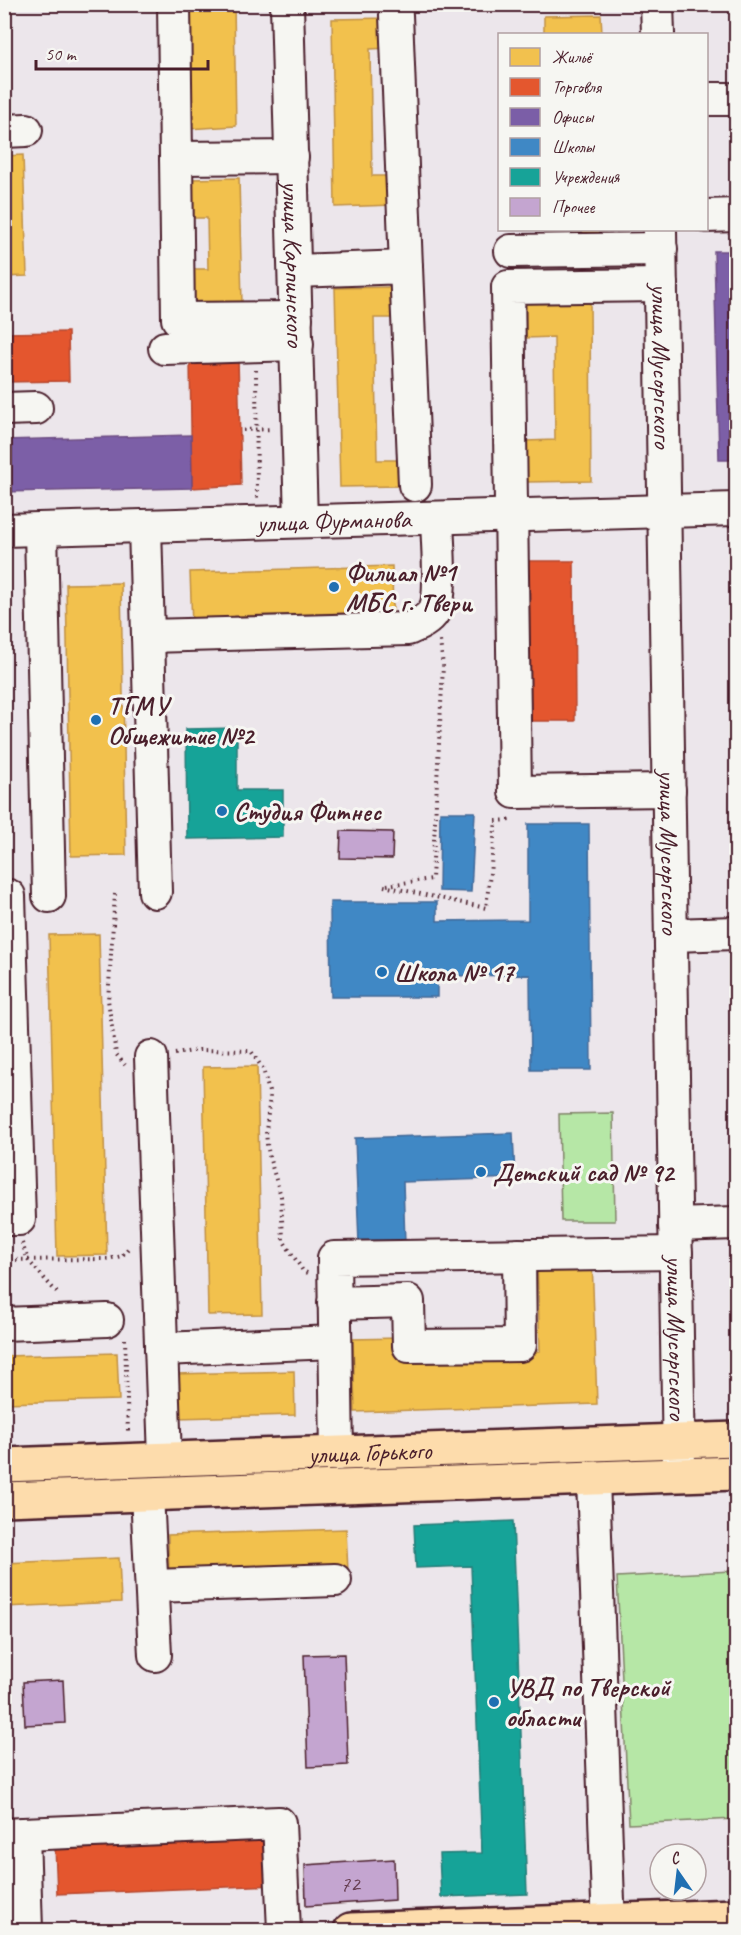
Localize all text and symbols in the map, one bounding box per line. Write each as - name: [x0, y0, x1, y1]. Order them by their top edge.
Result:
- scale bar: [36, 33, 208, 71]
- legend: [498, 33, 708, 231]
- text: 50 m: [45, 43, 78, 65]
- text: Жильё: [552, 46, 594, 68]
- text: Торговля: [552, 76, 603, 98]
- text: Офисы: [552, 106, 595, 128]
- text: Школы: [552, 136, 596, 158]
- text: Учреждения: [552, 166, 621, 188]
- street label: улица Карпинского: [275, 178, 312, 349]
- text: Прочее: [552, 196, 595, 218]
- street label: улица Мусоргского: [644, 281, 679, 450]
- street label: улица Фурманова: [254, 502, 413, 540]
- place label: Филиал №1 МБС г. Твери: [346, 556, 473, 619]
- marker: Филиал №1 МБС г. Твери: [327, 580, 341, 594]
- place label: ТГМУ Общежитие №2: [108, 689, 256, 752]
- marker: ТГМУ Общежитие №2: [89, 713, 103, 727]
- street label: улица Мусоргского: [651, 767, 687, 936]
- place label: Студия Фитнес: [234, 795, 382, 828]
- marker: Студия Фитнес: [215, 804, 229, 818]
- place label: Школа № 17: [394, 956, 516, 989]
- marker: Школа № 17: [375, 965, 389, 979]
- place label: Детский сад № 92: [493, 1156, 676, 1189]
- marker: Детский сад № 92: [474, 1165, 488, 1179]
- street label: улица Мусоргского: [659, 1253, 694, 1422]
- street label: улица Горького: [306, 1434, 434, 1471]
- place label: УВД по Тверской области: [506, 1671, 672, 1734]
- marker: УВД по Тверской области: [487, 1695, 501, 1709]
- north arrow: [648, 1842, 708, 1902]
- text: С: [668, 1847, 683, 1869]
- house number: 72: [340, 1870, 362, 1898]

